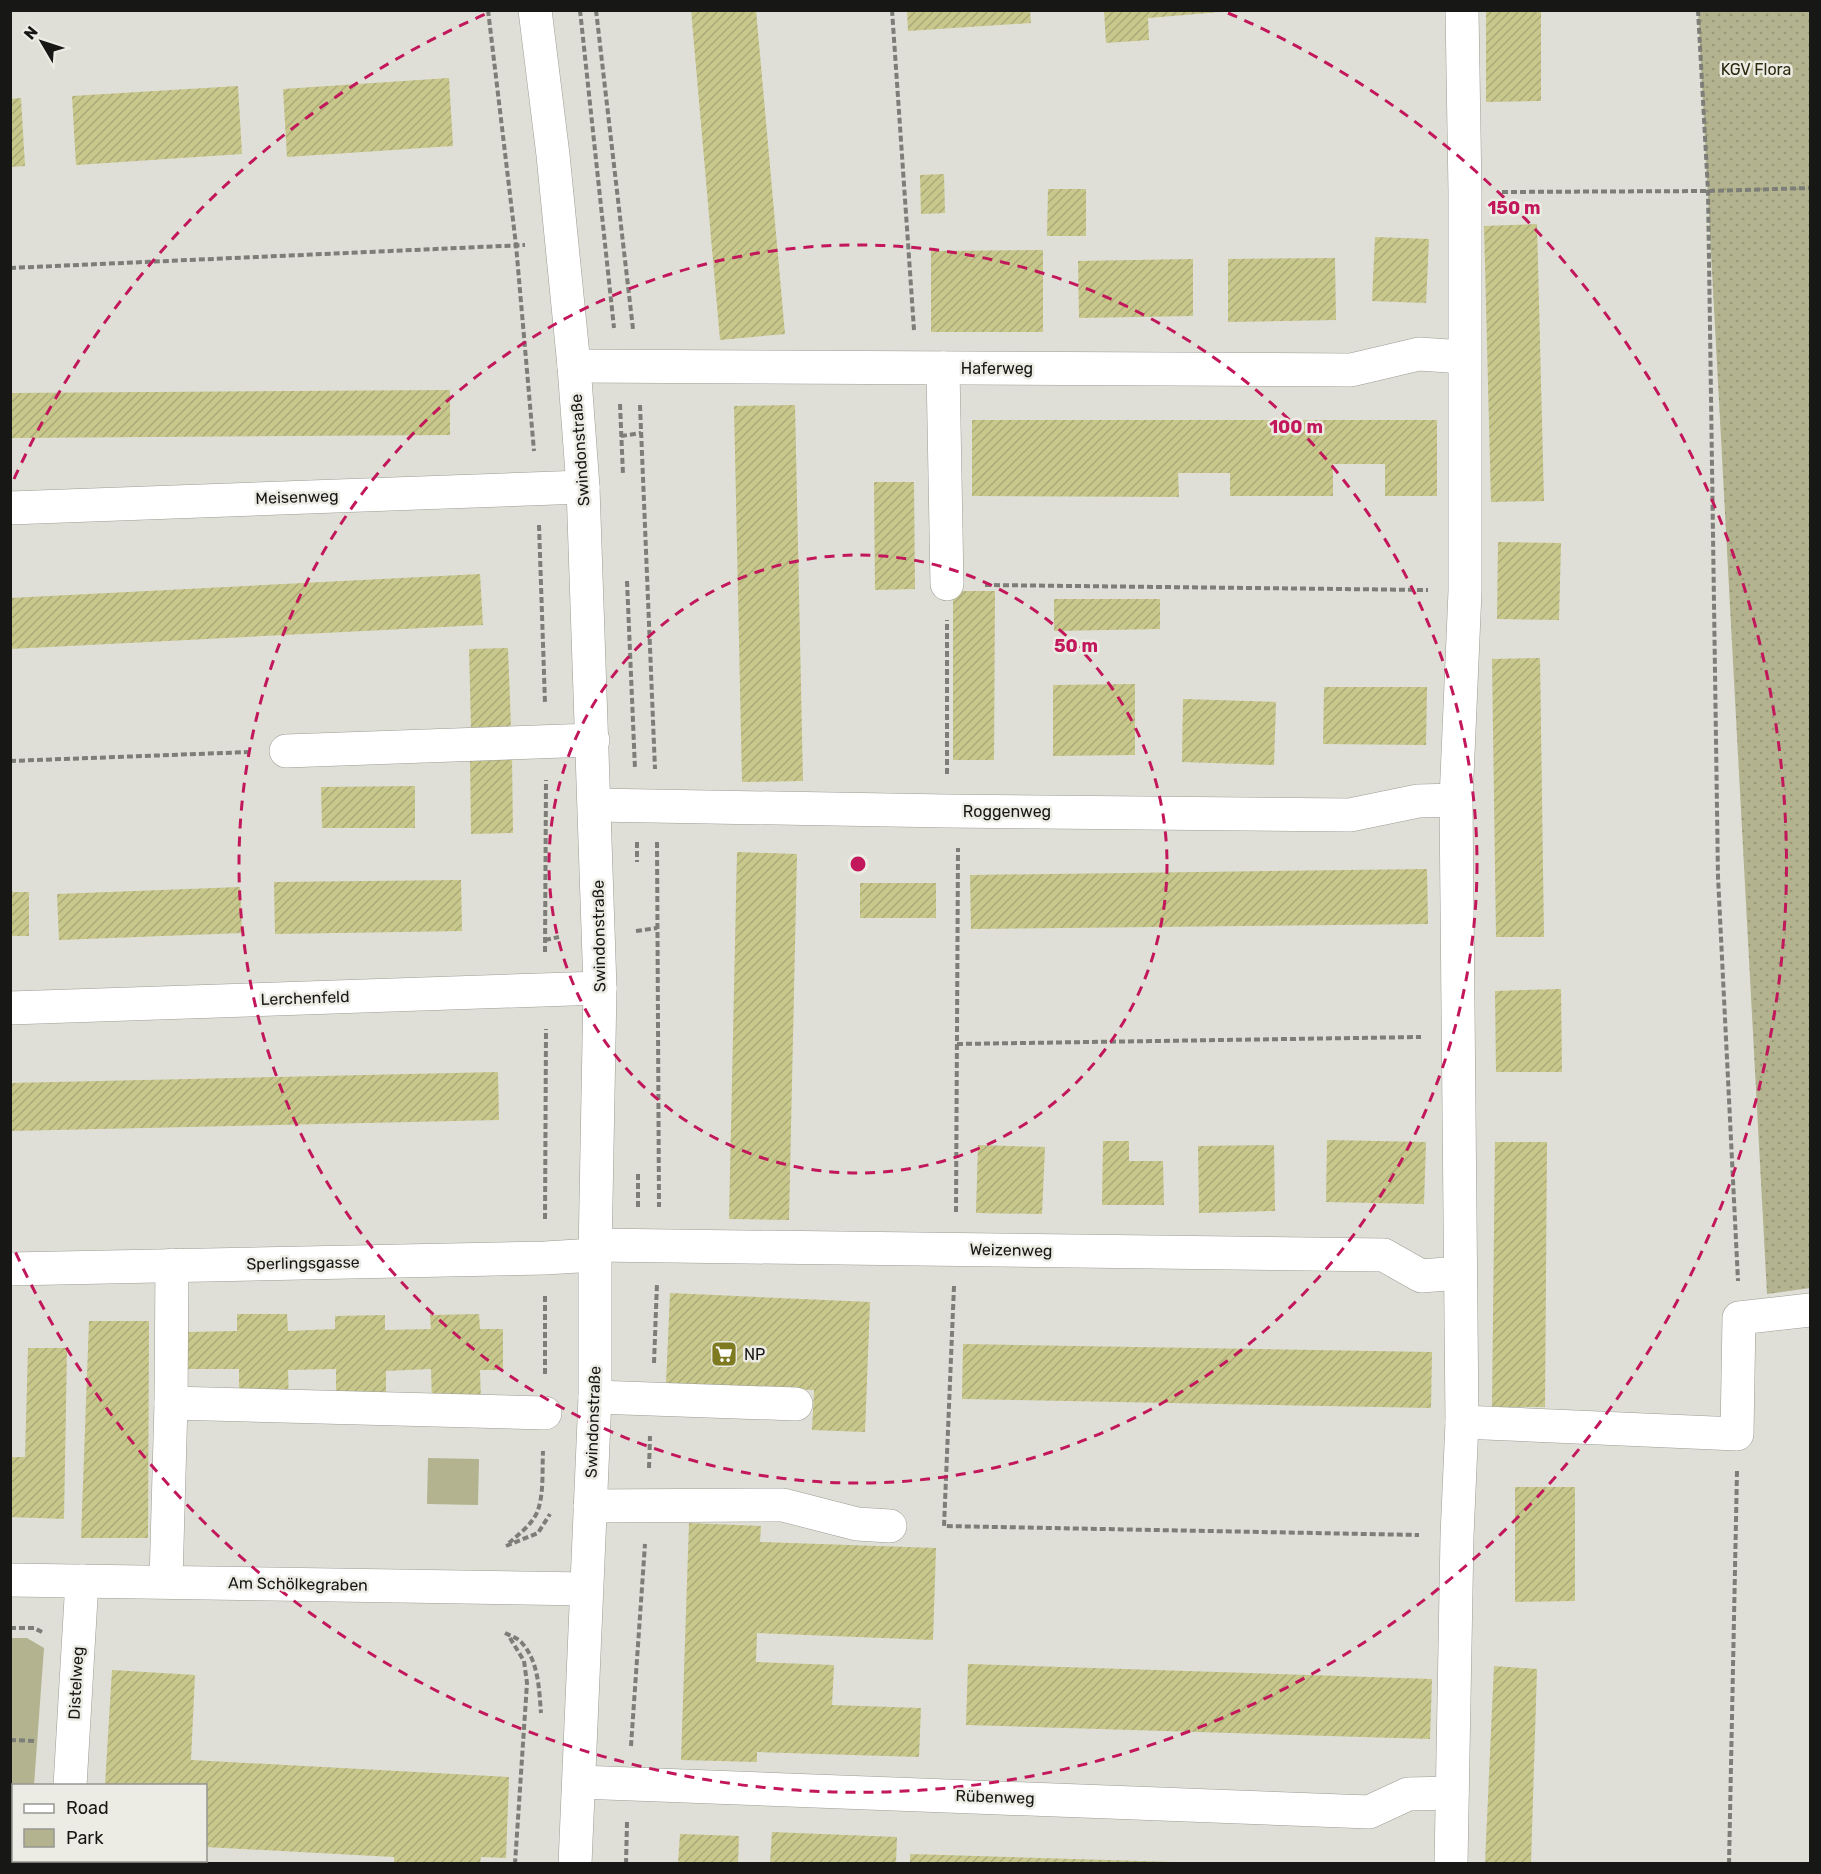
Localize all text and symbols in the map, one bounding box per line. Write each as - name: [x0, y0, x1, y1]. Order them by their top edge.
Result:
- north arrow: [12, 12, 72, 72]
- text: N: [20, 22, 42, 43]
- park label: KGV Flora: [1721, 60, 1791, 79]
- text: 150 m: [1487, 197, 1541, 219]
- street label: Haferweg: [961, 359, 1033, 378]
- street label: Swindonstraße: [567, 393, 593, 507]
- text: 100 m: [1269, 416, 1323, 438]
- street label: Meisenweg: [255, 486, 339, 508]
- text: 50 m: [1054, 635, 1098, 657]
- street label: Roggenweg: [963, 802, 1051, 821]
- centre of rings: [848, 854, 868, 874]
- street label: Swindonstraße: [589, 880, 609, 992]
- street label: Lerchenfeld: [260, 987, 350, 1009]
- street label: Weizenweg: [969, 1240, 1053, 1260]
- street label: Sperlingsgasse: [246, 1253, 360, 1273]
- supermarket icon: NP: [709, 1339, 739, 1369]
- place label: NP: [744, 1345, 765, 1364]
- street label: Swindonstraße: [582, 1366, 604, 1478]
- street label: Am Schölkegraben: [228, 1573, 368, 1595]
- street label: Distelweg: [65, 1646, 87, 1720]
- legend: [12, 1784, 207, 1862]
- street label: Rübenweg: [955, 1786, 1035, 1808]
- text: Road: [66, 1797, 109, 1819]
- text: Park: [66, 1827, 104, 1849]

